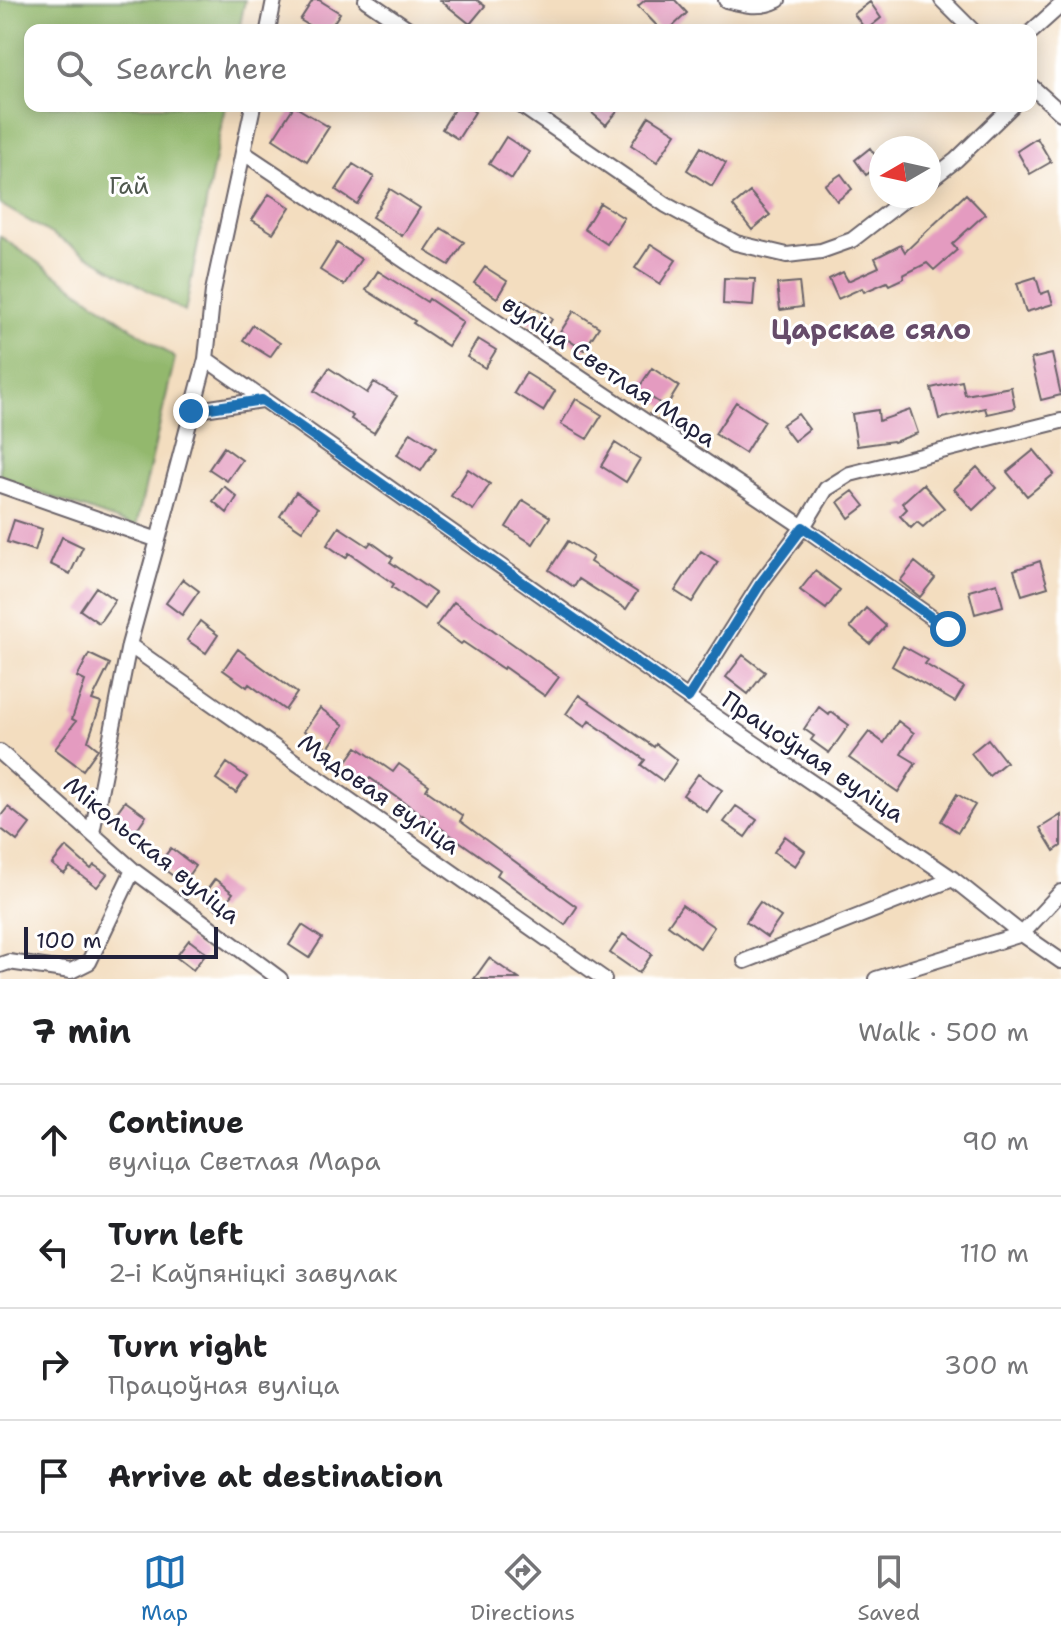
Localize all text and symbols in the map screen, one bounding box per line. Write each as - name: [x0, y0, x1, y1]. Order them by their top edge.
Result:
- search box: [24, 24, 1037, 112]
- icon: search: [52, 46, 96, 90]
- text: Search here: [116, 48, 287, 89]
- north arrow: [869, 136, 941, 208]
- park label: Гай: [109, 170, 149, 202]
- street label: вуліца Светлая Мара: [496, 287, 722, 455]
- district label: Царскае сяло: [771, 310, 971, 348]
- route end: [173, 393, 209, 429]
- route start: [930, 611, 966, 647]
- street label: Працоўная вуліца: [715, 684, 911, 830]
- street label: Мядовая вуліца: [292, 726, 466, 862]
- street label: Мікольская вуліца: [57, 769, 247, 931]
- scale bar: [24, 923, 218, 959]
- text: 100 m: [36, 926, 102, 955]
- text: 7 min: [32, 1008, 131, 1054]
- text: Walk · 500 m: [858, 1014, 1029, 1049]
- text: Continue: [108, 1102, 244, 1143]
- icon: ahead: [32, 1118, 76, 1162]
- text: 90 m: [962, 1123, 1029, 1158]
- text: вуліца Светлая Мара: [108, 1143, 381, 1178]
- text: Turn left: [108, 1214, 243, 1255]
- icon: left: [32, 1230, 76, 1274]
- text: 110 m: [959, 1235, 1029, 1270]
- text: 2-і Каўпяніцкі завулак: [108, 1255, 398, 1290]
- text: Turn right: [108, 1326, 267, 1367]
- icon: right: [32, 1342, 76, 1386]
- text: 300 m: [944, 1347, 1029, 1382]
- text: Працоўная вуліца: [108, 1367, 340, 1402]
- icon: arrive: [32, 1454, 76, 1498]
- text: Arrive at destination: [108, 1456, 443, 1497]
- tab: Map: [141, 1550, 188, 1627]
- tab: Directions: [470, 1550, 575, 1627]
- tab: Saved: [857, 1550, 920, 1627]

